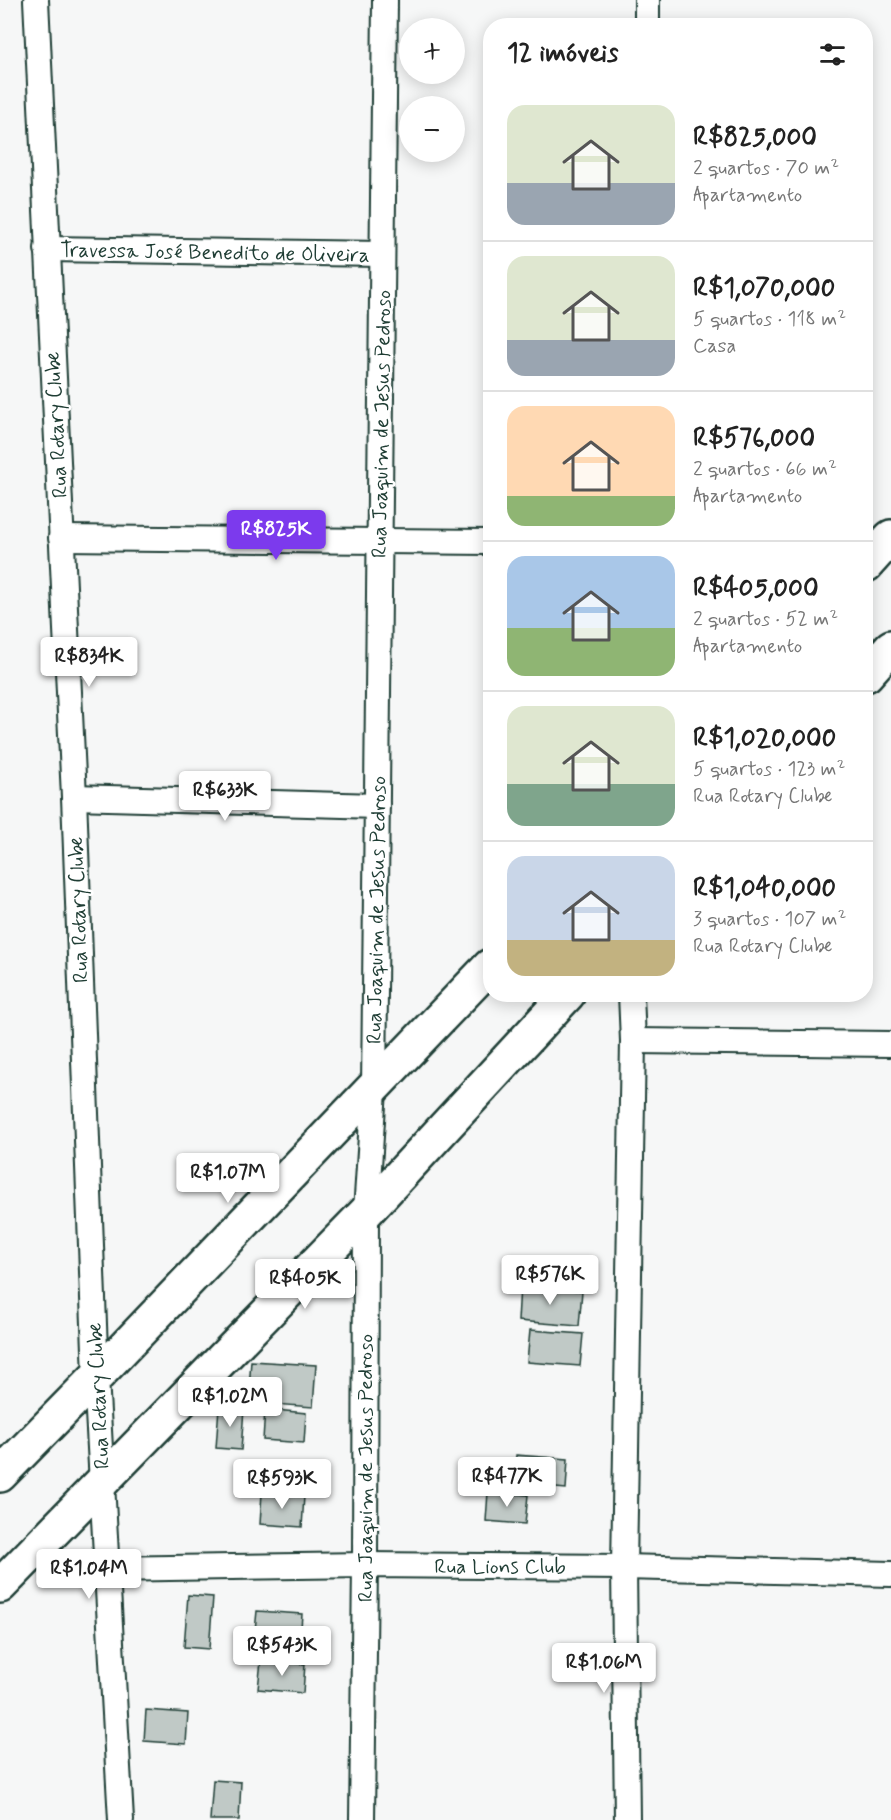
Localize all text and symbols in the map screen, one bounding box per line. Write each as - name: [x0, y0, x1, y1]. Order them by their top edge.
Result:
- map controls: [399, 18, 465, 162]
- button: +: [399, 18, 465, 84]
- text: 12 imóveis: [507, 37, 619, 71]
- icon: filters: [816, 38, 849, 71]
- button: −: [399, 96, 465, 162]
- text: R$825,000: [693, 121, 817, 155]
- icon: home: [555, 129, 627, 201]
- text: 2 quartos · 70 m²: [693, 155, 839, 182]
- text: Apartamento: [693, 182, 802, 209]
- street label: Travessa José Benedito de Oliveira: [60, 236, 370, 270]
- text: R$1,070,000: [693, 272, 835, 306]
- icon: home: [555, 280, 627, 352]
- street label: Rua Joaquim de Jesus Pedroso: [366, 290, 398, 558]
- text: 5 quartos · 118 m²: [693, 306, 846, 333]
- text: Casa: [693, 333, 736, 360]
- street label: Rua Rotary Clube: [39, 351, 75, 499]
- text: R$576,000: [693, 422, 815, 456]
- icon: home: [555, 430, 627, 502]
- text: 2 quartos · 66 m²: [693, 456, 837, 483]
- text: Apartamento: [693, 483, 802, 510]
- pin: R$825K: [227, 510, 325, 561]
- text: R$825K: [241, 516, 311, 543]
- text: R$405,000: [693, 572, 819, 606]
- icon: home: [555, 580, 627, 652]
- text: 2 quartos · 52 m²: [693, 606, 838, 633]
- text: Apartamento: [693, 633, 802, 660]
- pin: R$834K: [40, 637, 138, 688]
- text: R$834K: [54, 643, 124, 670]
- text: R$1,020,000: [693, 722, 836, 756]
- icon: home: [555, 730, 627, 802]
- text: 5 quartos · 123 m²: [693, 756, 845, 783]
- pin: R$633K: [176, 771, 274, 822]
- street label: Rua Joaquim de Jesus Pedroso: [361, 776, 393, 1044]
- text: R$633K: [193, 777, 257, 804]
- text: Rua Rotary Clube: [693, 783, 832, 810]
- street label: Rua Rotary Clube: [62, 836, 96, 984]
- text: R$1,040,000: [693, 872, 836, 906]
- icon: home: [555, 880, 627, 952]
- text: 3 quartos · 107 m²: [693, 906, 846, 933]
- text: Rua Rotary Clube: [693, 933, 832, 960]
- pin: R$1.07M: [173, 1153, 283, 1204]
- text: R$1.07M: [190, 1159, 266, 1186]
- pin: R$576K: [501, 1255, 599, 1306]
- pin: R$405K: [256, 1259, 354, 1310]
- text: R$576K: [515, 1261, 585, 1288]
- text: R$405K: [269, 1265, 341, 1292]
- street label: Rua Rotary Clube: [81, 1322, 117, 1470]
- street label: Rua Joaquim de Jesus Pedroso: [352, 1334, 380, 1602]
- pin: R$1.02M: [175, 1377, 285, 1428]
- text: R$1.02M: [192, 1383, 268, 1410]
- pin: R$477K: [458, 1457, 556, 1508]
- pin: R$593K: [233, 1459, 331, 1510]
- text: R$477K: [472, 1463, 542, 1490]
- text: R$593K: [247, 1465, 317, 1492]
- pin: R$1.04M: [34, 1549, 144, 1600]
- street label: Rua Lions Club: [434, 1553, 566, 1581]
- text: R$1.04M: [50, 1555, 128, 1582]
- pin: R$543K: [233, 1626, 331, 1677]
- text: R$543K: [247, 1632, 317, 1659]
- pin: R$1.06M: [549, 1643, 659, 1694]
- text: R$1.06M: [566, 1649, 642, 1676]

